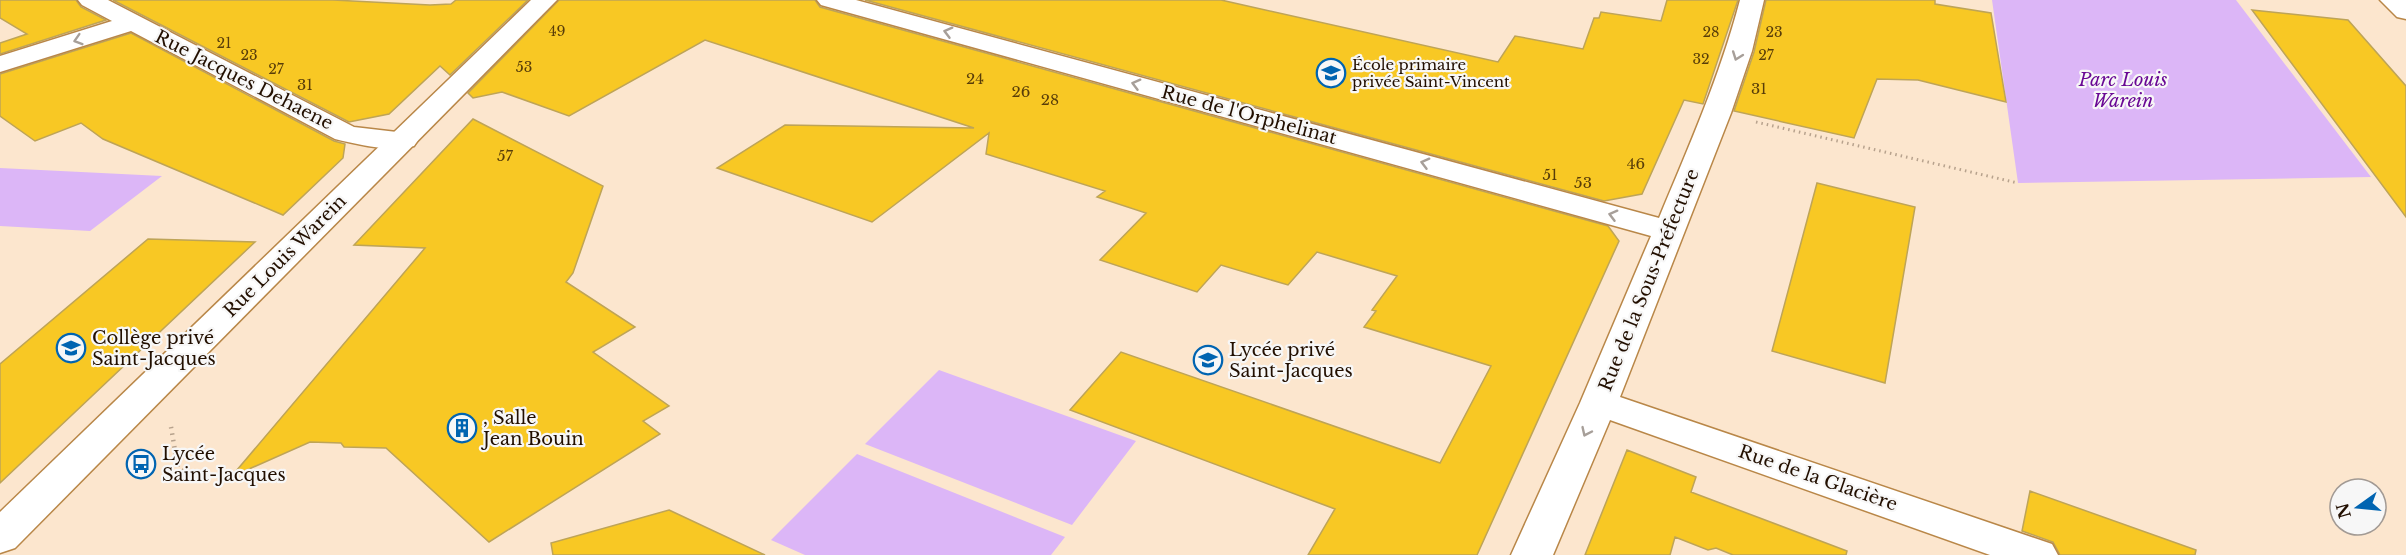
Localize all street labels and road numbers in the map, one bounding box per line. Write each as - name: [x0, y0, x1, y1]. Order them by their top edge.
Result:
- street label: Rue Jacques Dehaene: [151, 25, 337, 135]
- street label: Rue de l'Orphelinat: [1159, 81, 1339, 149]
- street label: Rue de la Sous-Préfecture: [1594, 166, 1704, 394]
- street label: Rue Louis Warein: [219, 190, 351, 322]
- street label: Rue de la Glacière: [1736, 441, 1900, 515]

